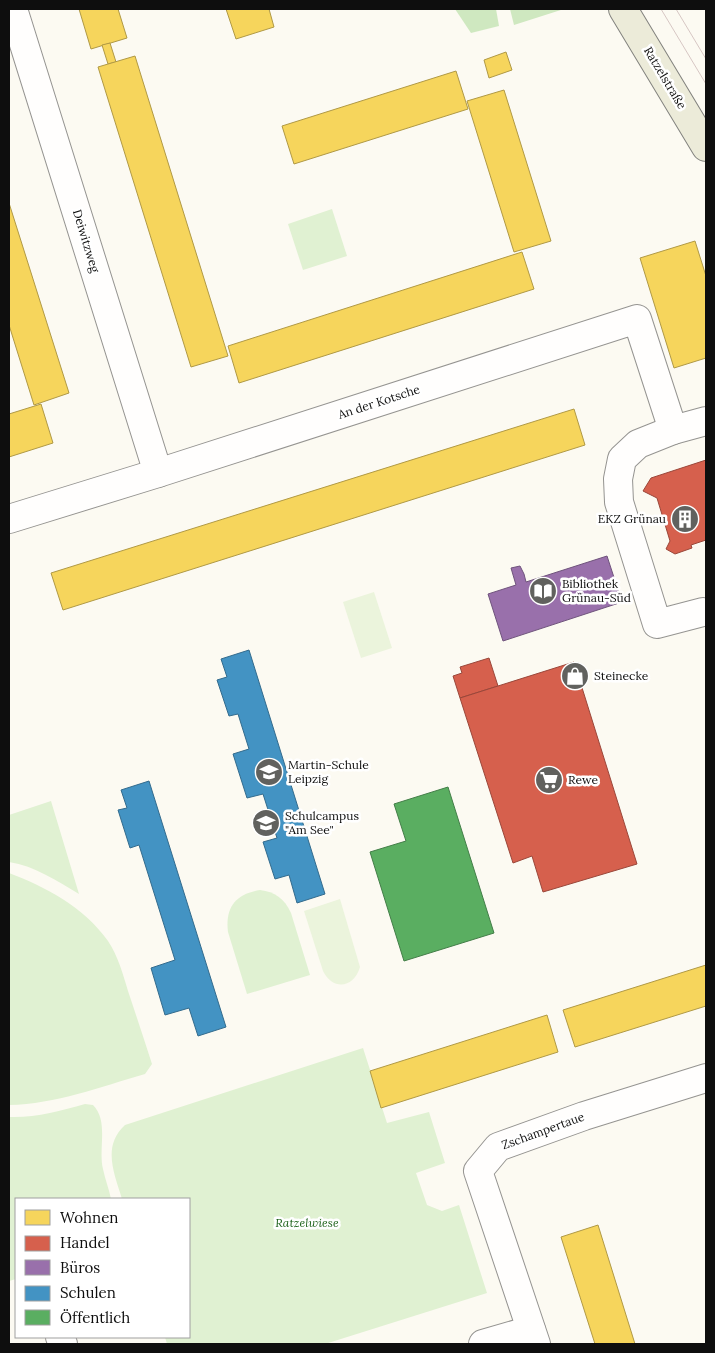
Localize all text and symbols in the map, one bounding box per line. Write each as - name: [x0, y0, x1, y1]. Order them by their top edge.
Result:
- street label: Ratzelstraße: [641, 44, 690, 112]
- street label: Deiwitzweg: [70, 207, 103, 275]
- street label: An der Kotsche: [335, 381, 422, 422]
- building icon: EKZ Grünau: [670, 504, 700, 534]
- place label: EKZ Grünau: [598, 511, 666, 526]
- library icon: Bibliothek Grünau-Süd: [528, 576, 558, 606]
- place label: Bibliothek Grünau-Süd: [562, 576, 631, 605]
- shop icon: Steinecke: [560, 661, 590, 691]
- place label: Steinecke: [594, 668, 649, 683]
- school or university icon: Martin-Schule Leipzig: [254, 757, 284, 787]
- place label: Martin-Schule Leipzig: [288, 757, 369, 786]
- supermarket icon: Rewe: [534, 765, 564, 795]
- place label: Rewe: [568, 772, 598, 787]
- school or university icon: Schulcampus "Am See": [251, 808, 281, 838]
- place label: Schulcampus "Am See": [285, 808, 359, 837]
- street label: Zschampertaue: [500, 1108, 587, 1152]
- legend: [15, 1198, 190, 1338]
- text: Wohnen: [60, 1208, 118, 1227]
- park label: Ratzelwiese: [275, 1215, 339, 1230]
- text: Handel: [60, 1233, 110, 1252]
- text: Büros: [60, 1258, 100, 1277]
- text: Schulen: [60, 1283, 116, 1302]
- text: Öffentlich: [60, 1308, 130, 1327]

